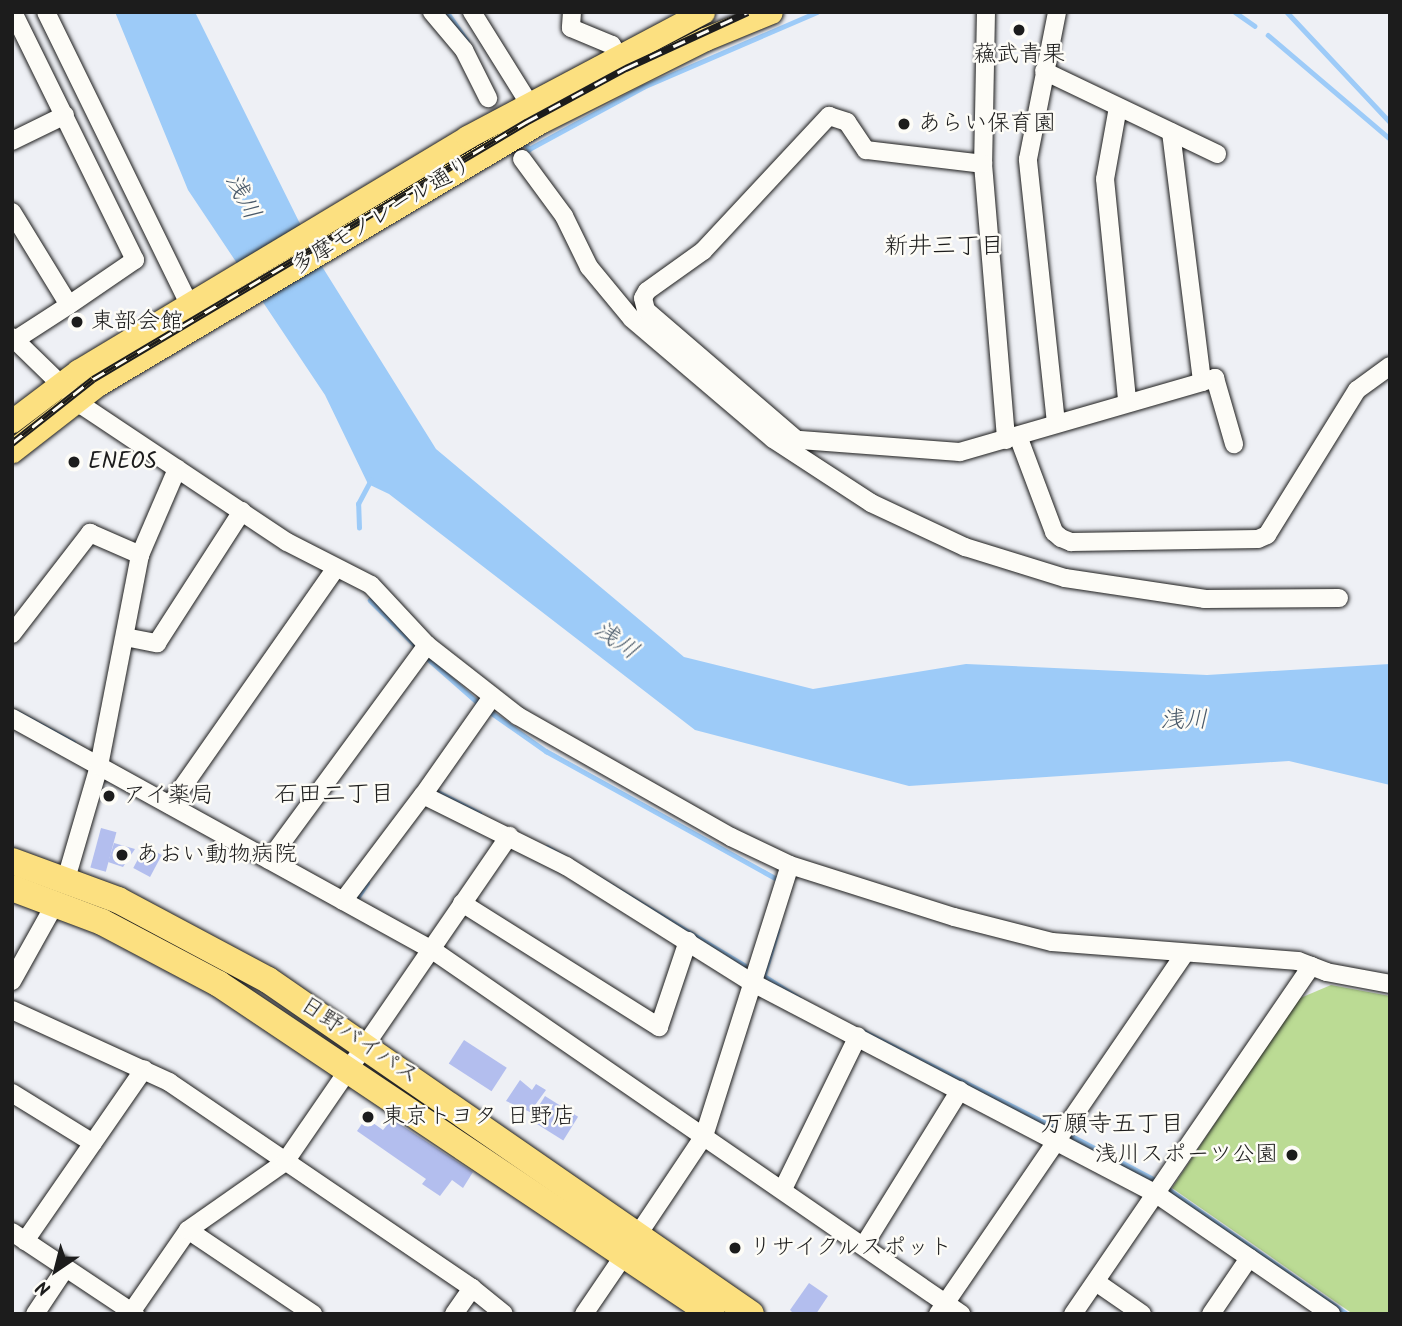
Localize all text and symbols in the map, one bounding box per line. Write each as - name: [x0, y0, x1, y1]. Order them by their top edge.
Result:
- marker: 蘓武青果: [1011, 22, 1027, 38]
- place label: 蘓武青果: [973, 41, 1065, 69]
- place label: あらい保育園: [918, 110, 1056, 138]
- marker: あらい保育園: [896, 116, 912, 132]
- street label: 多摩モノレール通り: [286, 151, 478, 281]
- water label: 浅川: [218, 169, 266, 225]
- district label: 新井三丁目: [884, 233, 1004, 261]
- place label: 東部会館: [91, 308, 183, 336]
- marker: 東部会館: [69, 314, 85, 330]
- place label: ENEOS: [88, 448, 157, 476]
- marker: ENEOS: [66, 454, 82, 470]
- water label: 浅川: [588, 615, 644, 667]
- water label: 浅川: [1160, 706, 1208, 736]
- district label: 石田二丁目: [274, 781, 394, 809]
- place label: アイ薬局: [123, 782, 215, 810]
- marker: アイ薬局: [101, 788, 117, 804]
- place label: あおい動物病院: [136, 841, 297, 869]
- marker: あおい動物病院: [114, 847, 130, 863]
- street label: 日野バイパス: [294, 991, 424, 1091]
- place label: 東京トヨタ 日野店: [382, 1103, 575, 1131]
- marker: 東京トヨタ 日野店: [360, 1109, 376, 1125]
- district label: 万願寺五丁目: [1040, 1111, 1184, 1139]
- place label: 浅川スポーツ公園: [1094, 1141, 1278, 1169]
- marker: 浅川スポーツ公園: [1284, 1147, 1300, 1163]
- place label: リサイクルスポット: [749, 1234, 956, 1262]
- north arrow: [21, 1235, 91, 1305]
- marker: リサイクルスポット: [727, 1240, 743, 1256]
- text: N: [30, 1271, 57, 1303]

